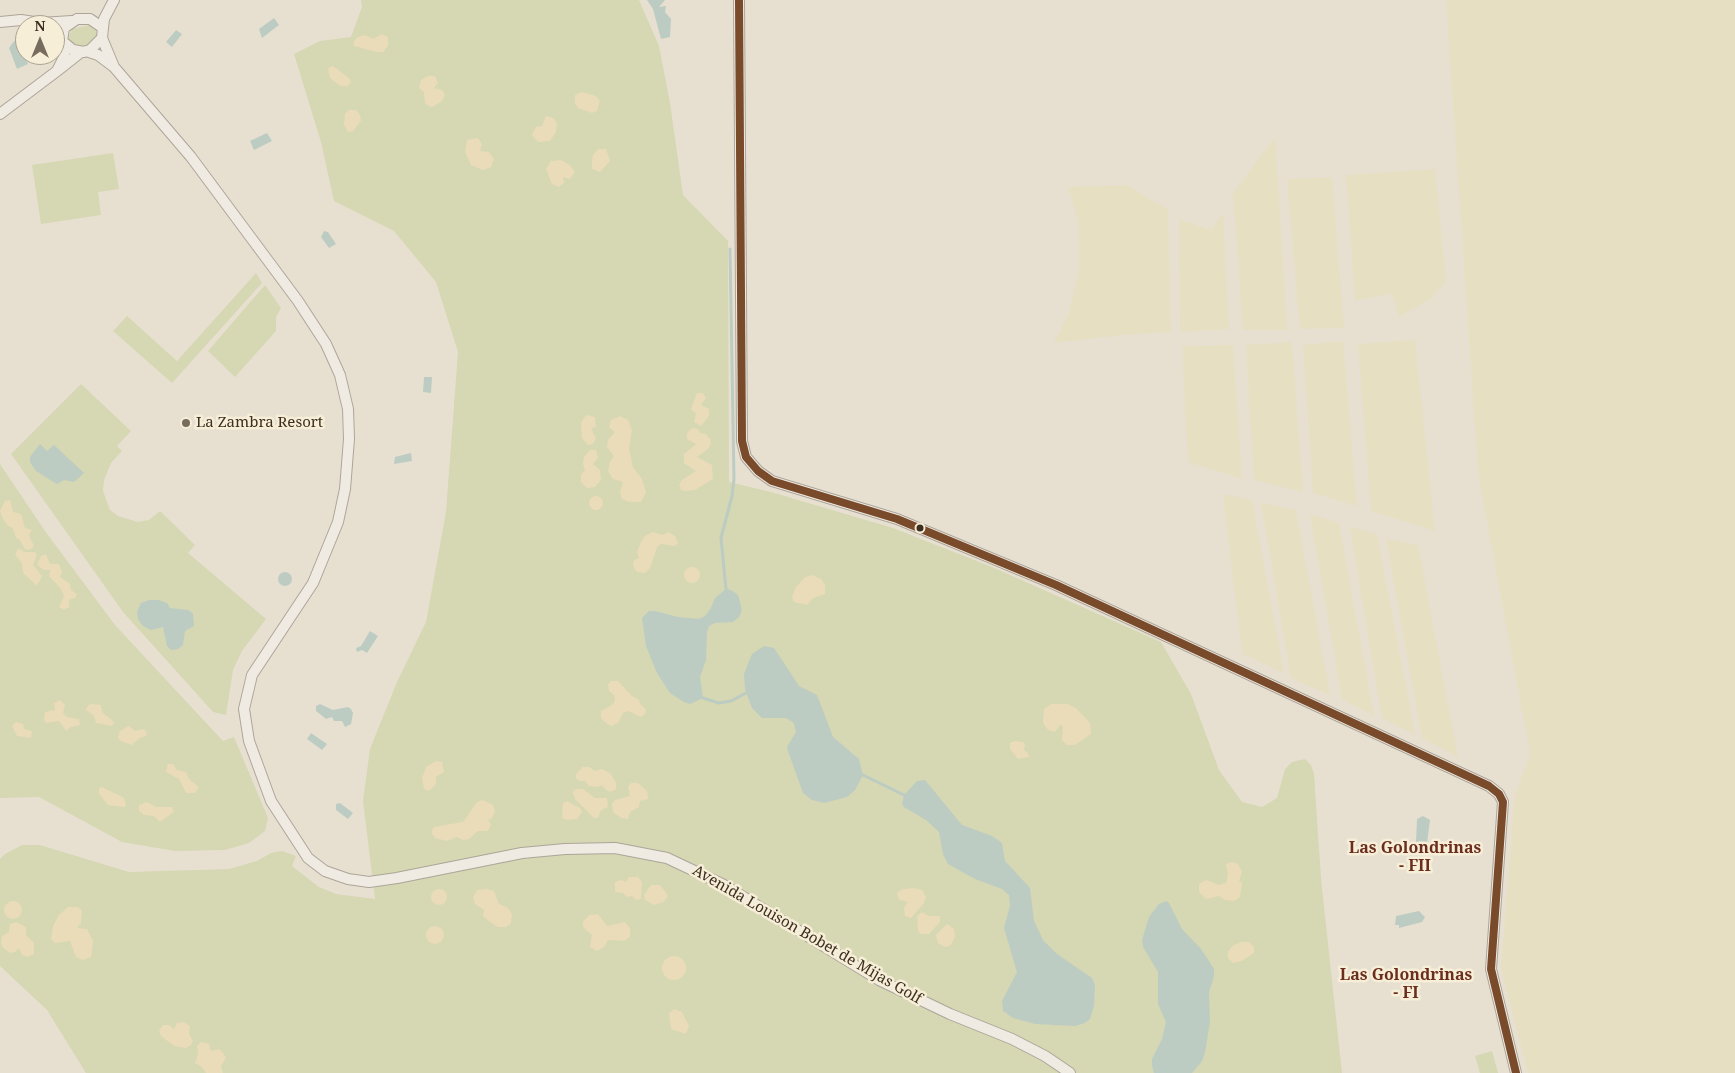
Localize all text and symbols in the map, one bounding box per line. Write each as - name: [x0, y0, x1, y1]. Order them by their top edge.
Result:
- north arrow: [15, 15, 65, 65]
- text: N: [34, 16, 46, 35]
- place label: La Zambra Resort: [196, 414, 323, 432]
- marker: La Zambra Resort: [180, 417, 192, 429]
- unlabelled marker: [915, 523, 925, 533]
- district label: Las Golondrinas - FII: [1349, 838, 1481, 876]
- street label: Avenida Louison Bobet de Mijas Golf: [689, 862, 925, 1008]
- district label: Las Golondrinas - FI: [1340, 965, 1472, 1003]

